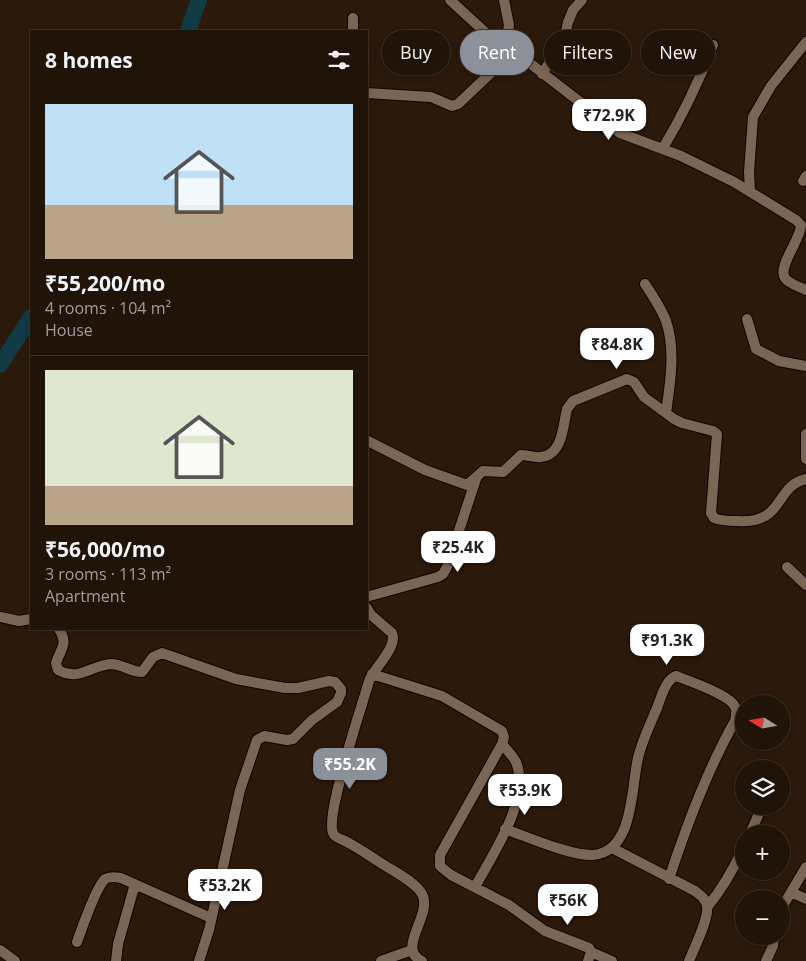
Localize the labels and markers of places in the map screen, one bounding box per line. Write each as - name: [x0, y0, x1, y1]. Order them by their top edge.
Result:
- pin: ₹72.9K: [568, 98, 650, 141]
- pin: ₹84.8K: [576, 328, 658, 370]
- pin: ₹25.4K: [417, 530, 499, 573]
- pin: ₹91.3K: [626, 624, 708, 666]
- pin: ₹55.2K: [309, 748, 391, 790]
- pin: ₹53.9K: [484, 774, 566, 816]
- pin: ₹53.2K: [184, 868, 266, 911]
- pin: ₹56K: [538, 884, 598, 926]

